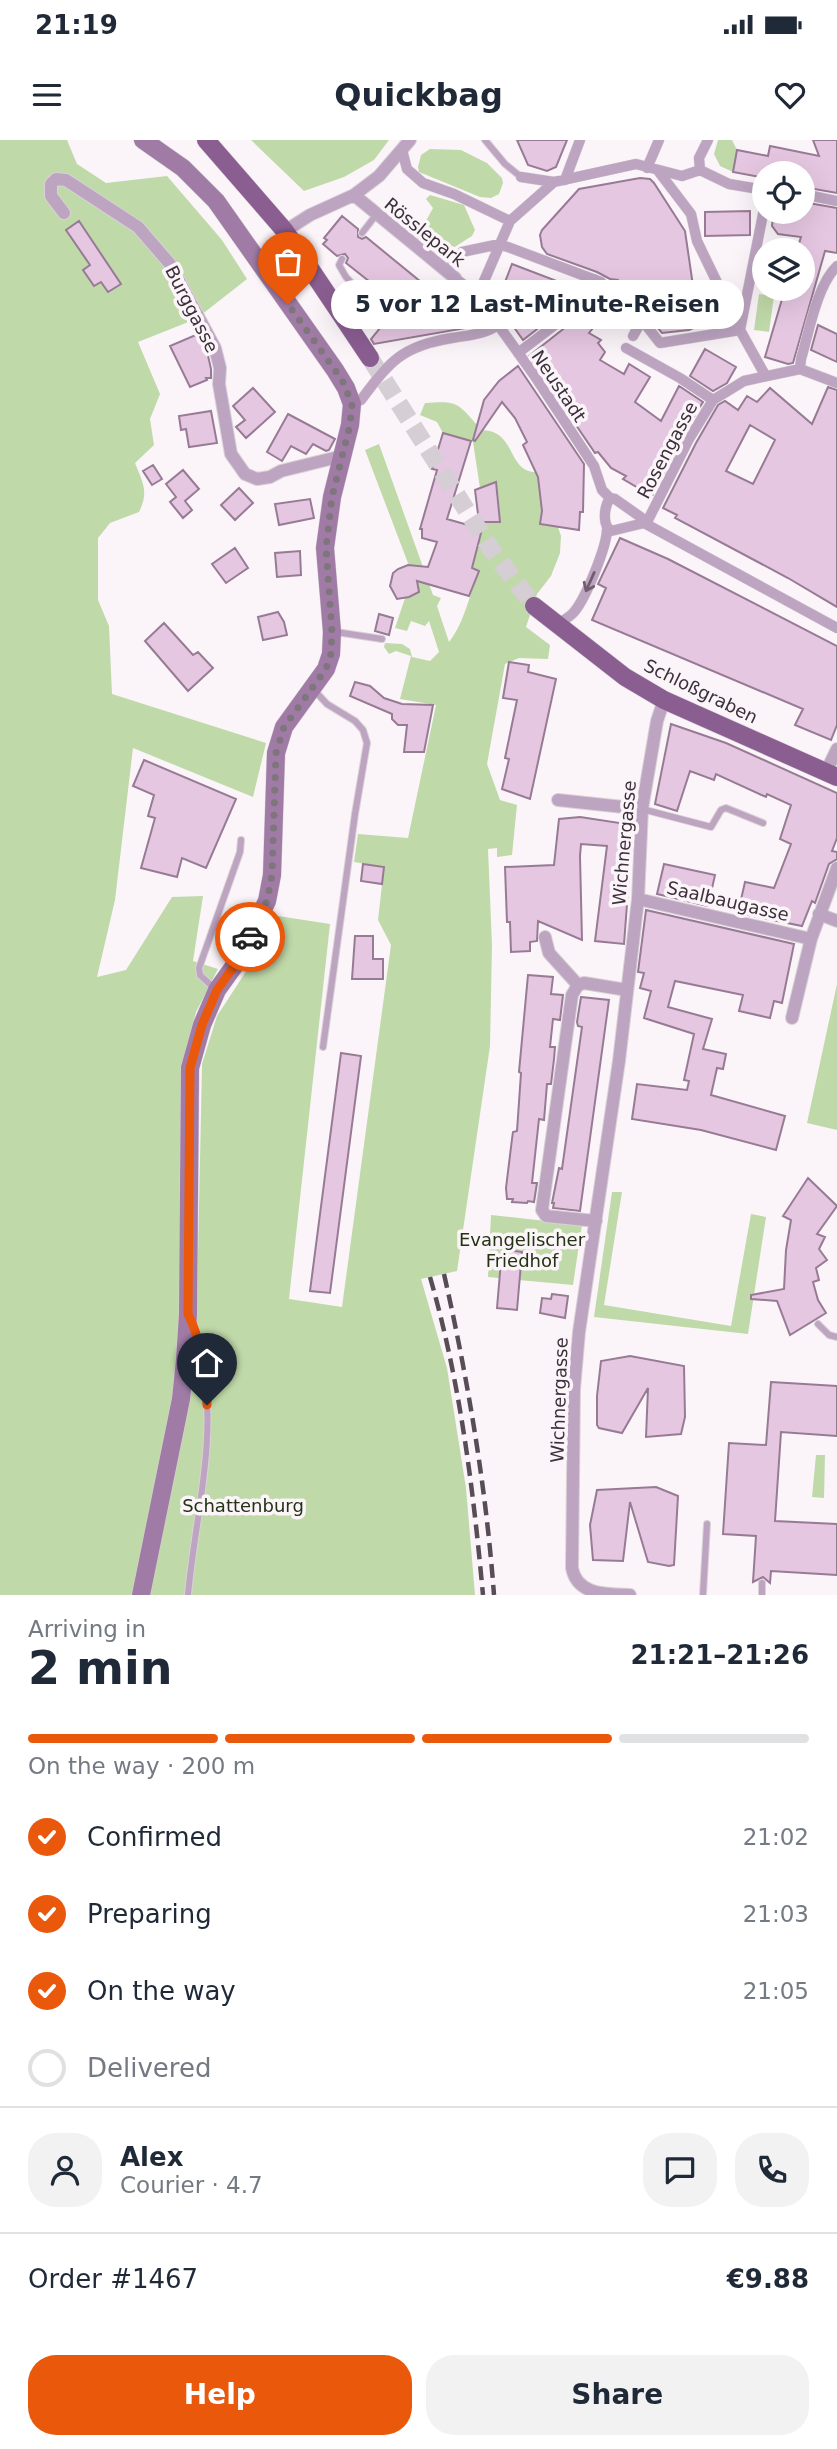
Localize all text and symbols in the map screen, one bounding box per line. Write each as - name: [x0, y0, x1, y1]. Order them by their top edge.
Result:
- text: 21:19: [35, 10, 118, 40]
- icon: menu: [28, 76, 66, 114]
- text: Quickbag: [334, 76, 503, 114]
- icon: heart: [771, 76, 809, 114]
- map controls: [752, 161, 815, 301]
- button: locate: [752, 161, 815, 224]
- street label: Rösslepark: [380, 193, 470, 271]
- pin: [258, 232, 318, 304]
- button: layers: [752, 238, 815, 301]
- icon: bag: [269, 243, 307, 281]
- street label: Burggasse: [161, 262, 223, 356]
- callout: 5 vor 12 Last-Minute-Reisen: [330, 280, 743, 328]
- text: 5 vor 12 Last-Minute-Reisen: [355, 291, 720, 317]
- street label: Neustadt: [527, 346, 591, 426]
- street label: Rosengasse: [633, 398, 701, 502]
- one-way arrow: [582, 570, 595, 592]
- street label: Schloßgraben: [641, 654, 761, 728]
- street label: Wichnergasse: [608, 780, 640, 906]
- street label: Saalbaugasse: [665, 877, 791, 925]
- courier: [215, 902, 285, 972]
- icon: car: [231, 918, 269, 956]
- park label: Evangelischer Friedhof: [459, 1229, 586, 1271]
- pin: [177, 1333, 237, 1405]
- street label: Wichnergasse: [546, 1337, 572, 1463]
- icon: home: [188, 1344, 226, 1382]
- park label: Schattenburg: [182, 1495, 304, 1516]
- text: Arriving in: [28, 1616, 146, 1642]
- text: 21:21–21:26: [630, 1640, 809, 1670]
- text: 2 min: [28, 1641, 172, 1695]
- text: On the way · 200 m: [28, 1753, 255, 1779]
- icon: check: [28, 1818, 66, 1856]
- text: Confirmed: [87, 1822, 222, 1852]
- text: 21:02: [743, 1824, 809, 1850]
- icon: check: [28, 1895, 66, 1933]
- text: Preparing: [87, 1899, 212, 1929]
- text: 21:03: [743, 1901, 809, 1927]
- icon: check: [28, 1972, 66, 2010]
- text: On the way: [87, 1976, 236, 2006]
- text: 21:05: [743, 1978, 809, 2004]
- text: Delivered: [87, 2053, 211, 2083]
- button: person: [28, 2133, 102, 2207]
- button: chat: [643, 2133, 717, 2207]
- button: phone: [735, 2133, 809, 2207]
- text: Alex: [120, 2142, 183, 2172]
- text: Courier · 4.7: [120, 2172, 263, 2198]
- text: Order #1467: [28, 2264, 198, 2294]
- text: €9.88: [727, 2264, 809, 2294]
- button: Help: [28, 2355, 412, 2435]
- button: Share: [426, 2355, 809, 2435]

